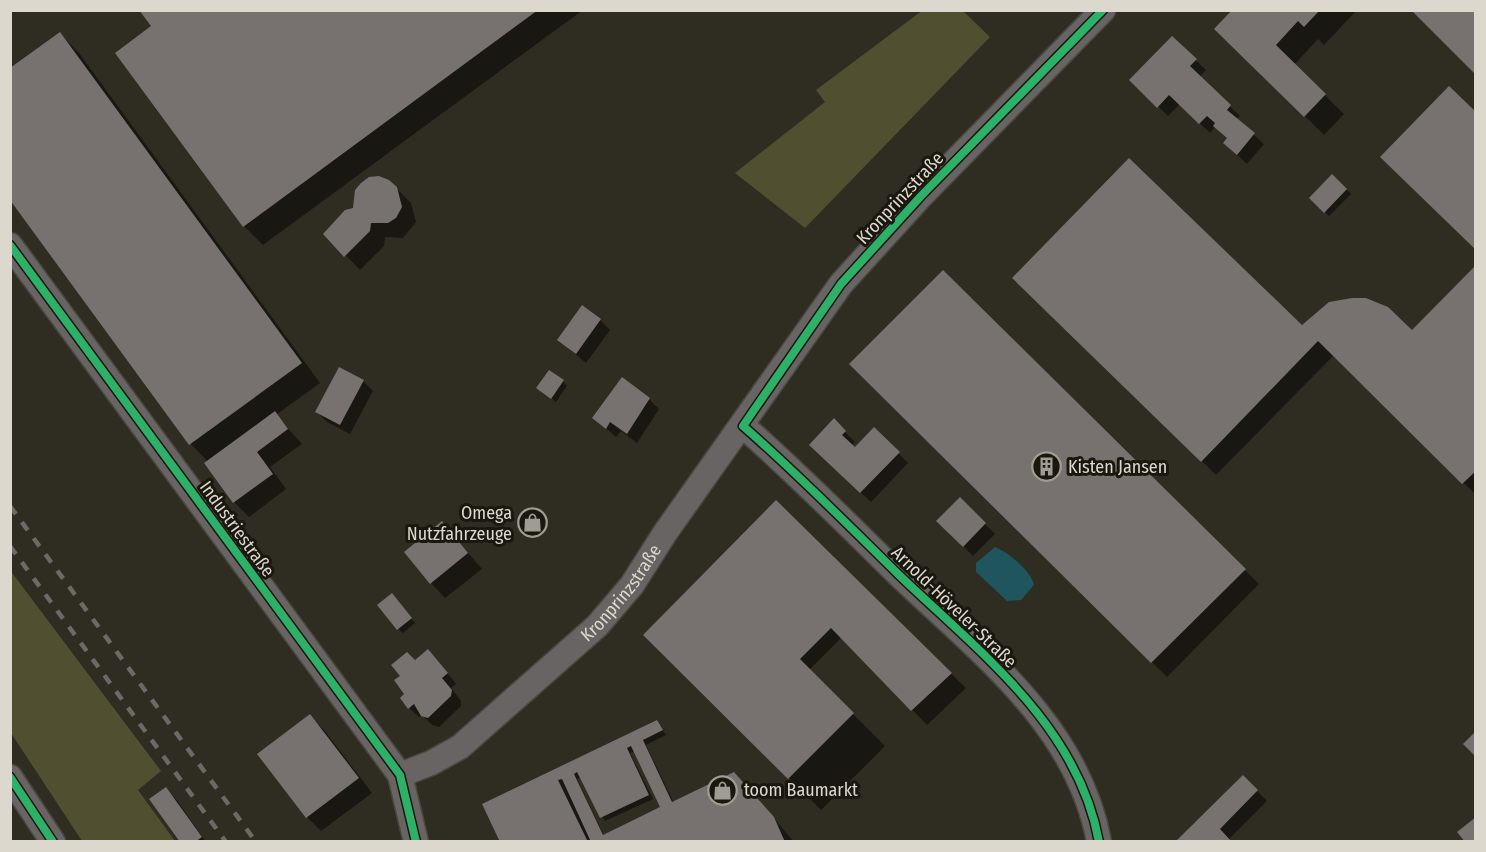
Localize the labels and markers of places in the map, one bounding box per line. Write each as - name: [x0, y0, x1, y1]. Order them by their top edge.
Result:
- building icon: Kisten Jansen: [1031, 451, 1063, 483]
- place label: Kisten Jansen: [1068, 456, 1167, 478]
- place label: Omega Nutzfahrzeuge: [407, 502, 512, 545]
- shop icon: Omega Nutzfahrzeuge: [517, 507, 549, 539]
- shop icon: toom Baumarkt: [707, 774, 739, 806]
- place label: toom Baumarkt: [744, 779, 858, 801]

